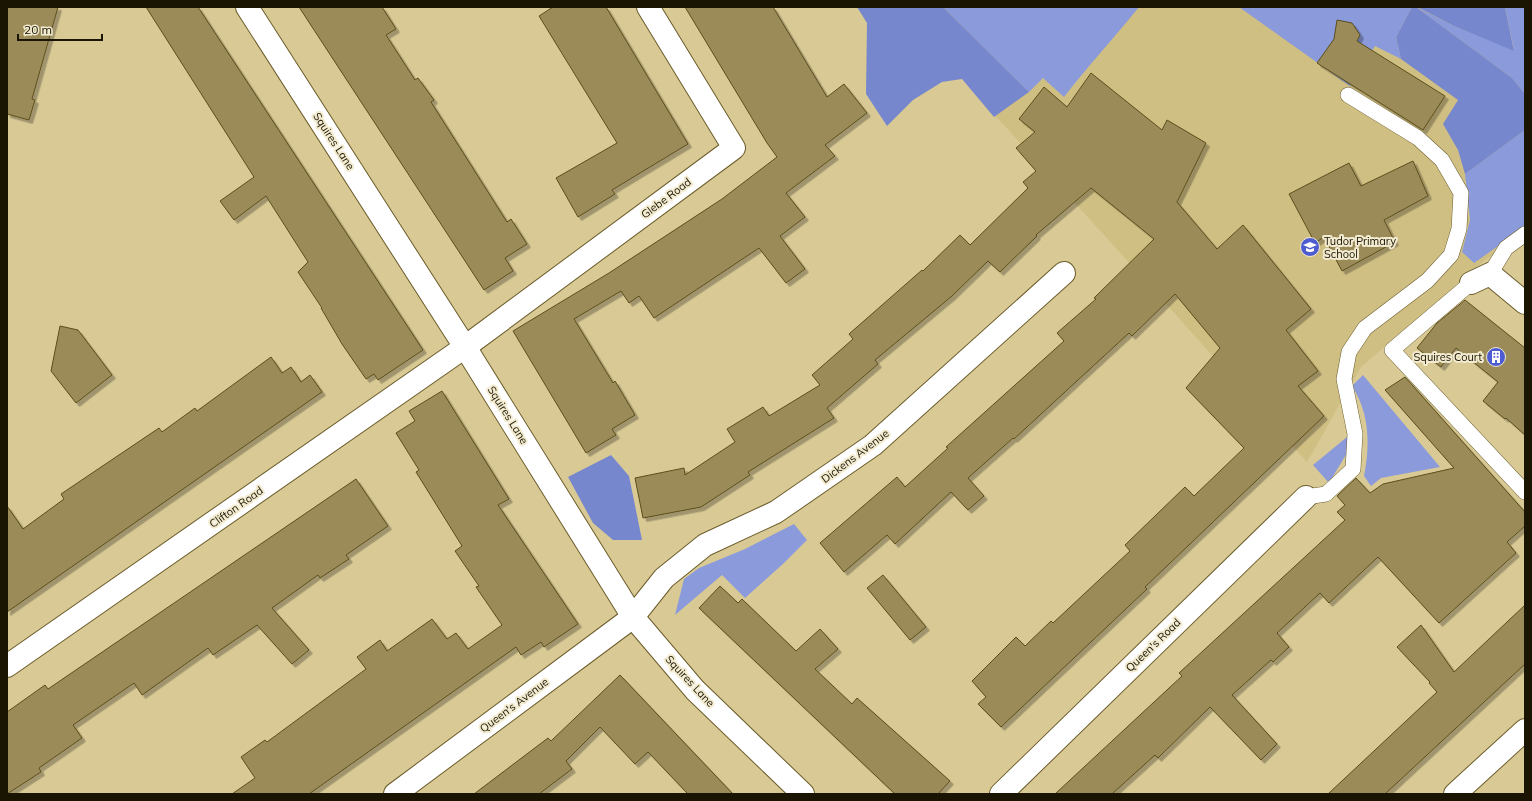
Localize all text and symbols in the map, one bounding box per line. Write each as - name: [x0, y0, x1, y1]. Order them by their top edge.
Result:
- scale bar: [18, 16, 102, 42]
- text: 20 m: [24, 22, 52, 37]
- street label: Squires Lane: [310, 110, 358, 172]
- street label: Glebe Road: [638, 175, 694, 221]
- place label: Tudor Primary School: [1324, 234, 1396, 261]
- school or university icon: Tudor Primary School: [1299, 236, 1321, 258]
- building icon: Squires Court: [1485, 346, 1507, 368]
- place label: Squires Court: [1413, 350, 1482, 364]
- street label: Squires Lane: [485, 383, 531, 447]
- street label: Dickens Avenue: [818, 426, 892, 486]
- street label: Clifton Road: [206, 483, 266, 531]
- street label: Queen's Road: [1123, 615, 1183, 675]
- street label: Squires Lane: [662, 652, 718, 710]
- street label: Queen's Avenue: [477, 675, 551, 735]

